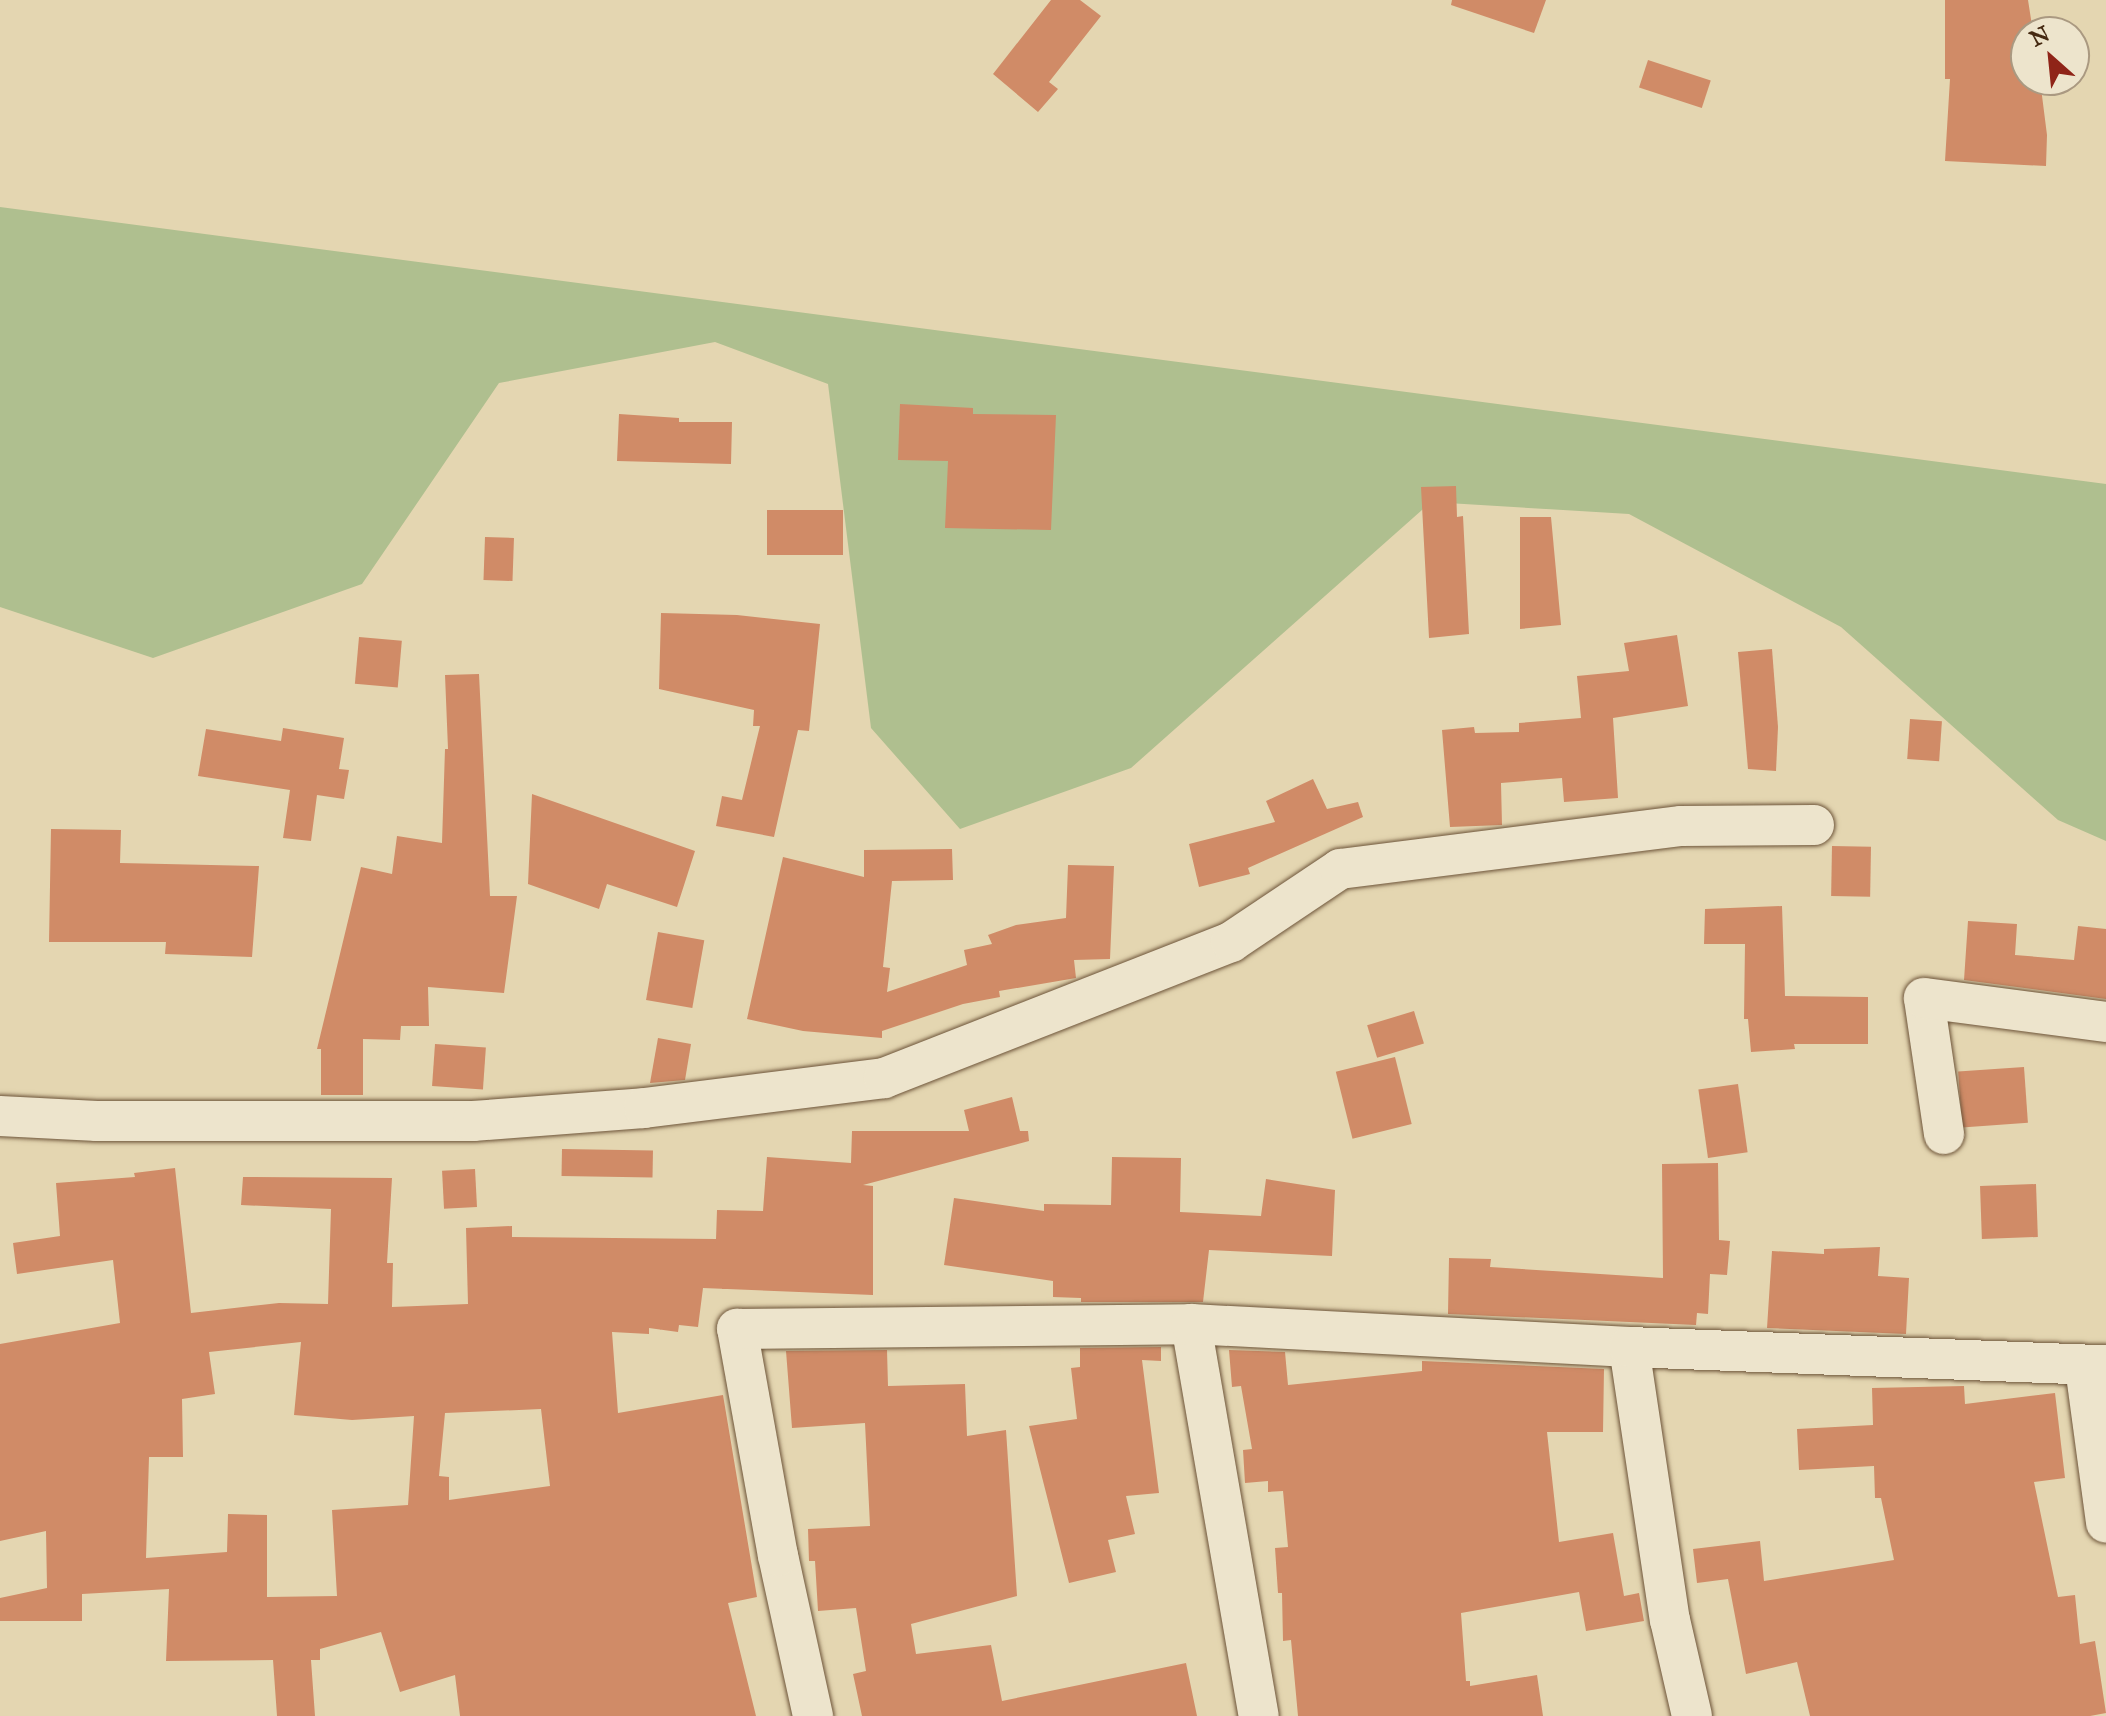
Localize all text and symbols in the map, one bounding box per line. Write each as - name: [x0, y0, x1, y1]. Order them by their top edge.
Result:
- north arrow: [2010, 16, 2090, 96]
- text: N: [2025, 20, 2054, 52]

